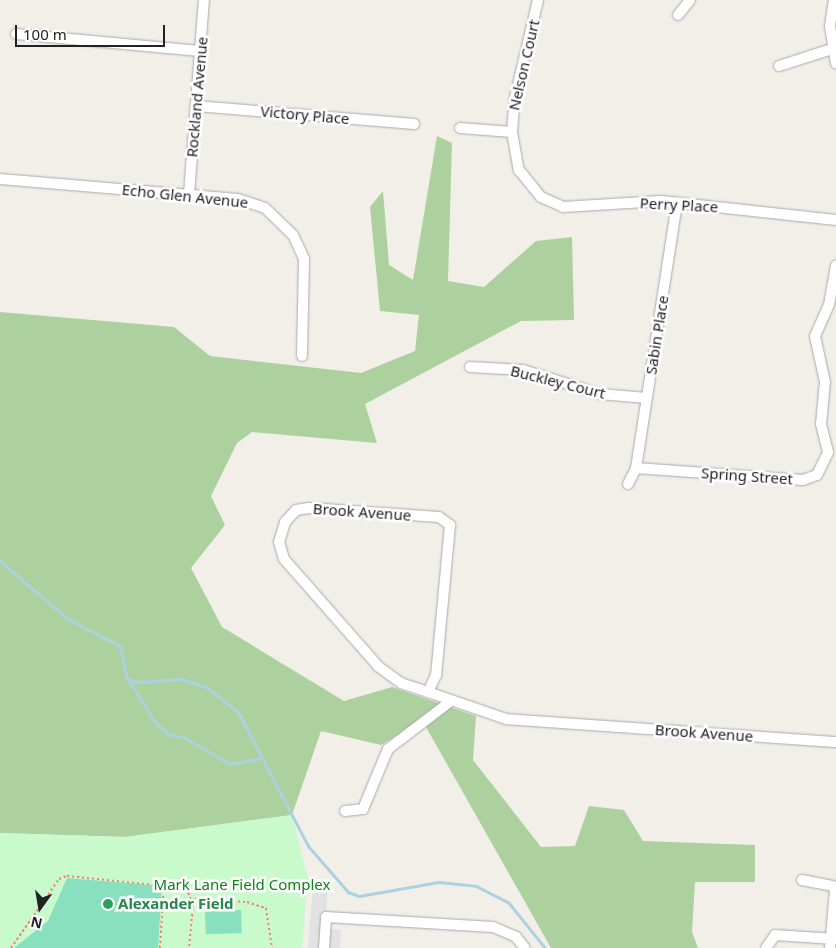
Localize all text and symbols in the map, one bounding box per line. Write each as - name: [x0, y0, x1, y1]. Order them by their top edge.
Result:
- scale bar: [18, 15, 168, 47]
- street label: Nelson Court: [505, 18, 543, 112]
- text: 100 m: [23, 24, 67, 44]
- street label: Rockland Avenue: [183, 36, 211, 158]
- street label: Victory Place: [260, 102, 350, 128]
- street label: Echo Glen Avenue: [121, 180, 249, 212]
- street label: Perry Place: [639, 194, 719, 216]
- street label: Sabin Place: [642, 294, 672, 376]
- street label: Buckley Court: [509, 362, 607, 402]
- street label: Spring Street: [701, 464, 793, 488]
- street label: Brook Avenue: [312, 500, 412, 524]
- street label: Brook Avenue: [654, 721, 754, 745]
- park label: Mark Lane Field Complex: [154, 876, 330, 894]
- north arrow: [15, 883, 65, 933]
- place label: Alexander Field: [118, 895, 234, 913]
- marker: Alexander Field: [102, 898, 114, 910]
- text: N: [29, 913, 44, 934]

